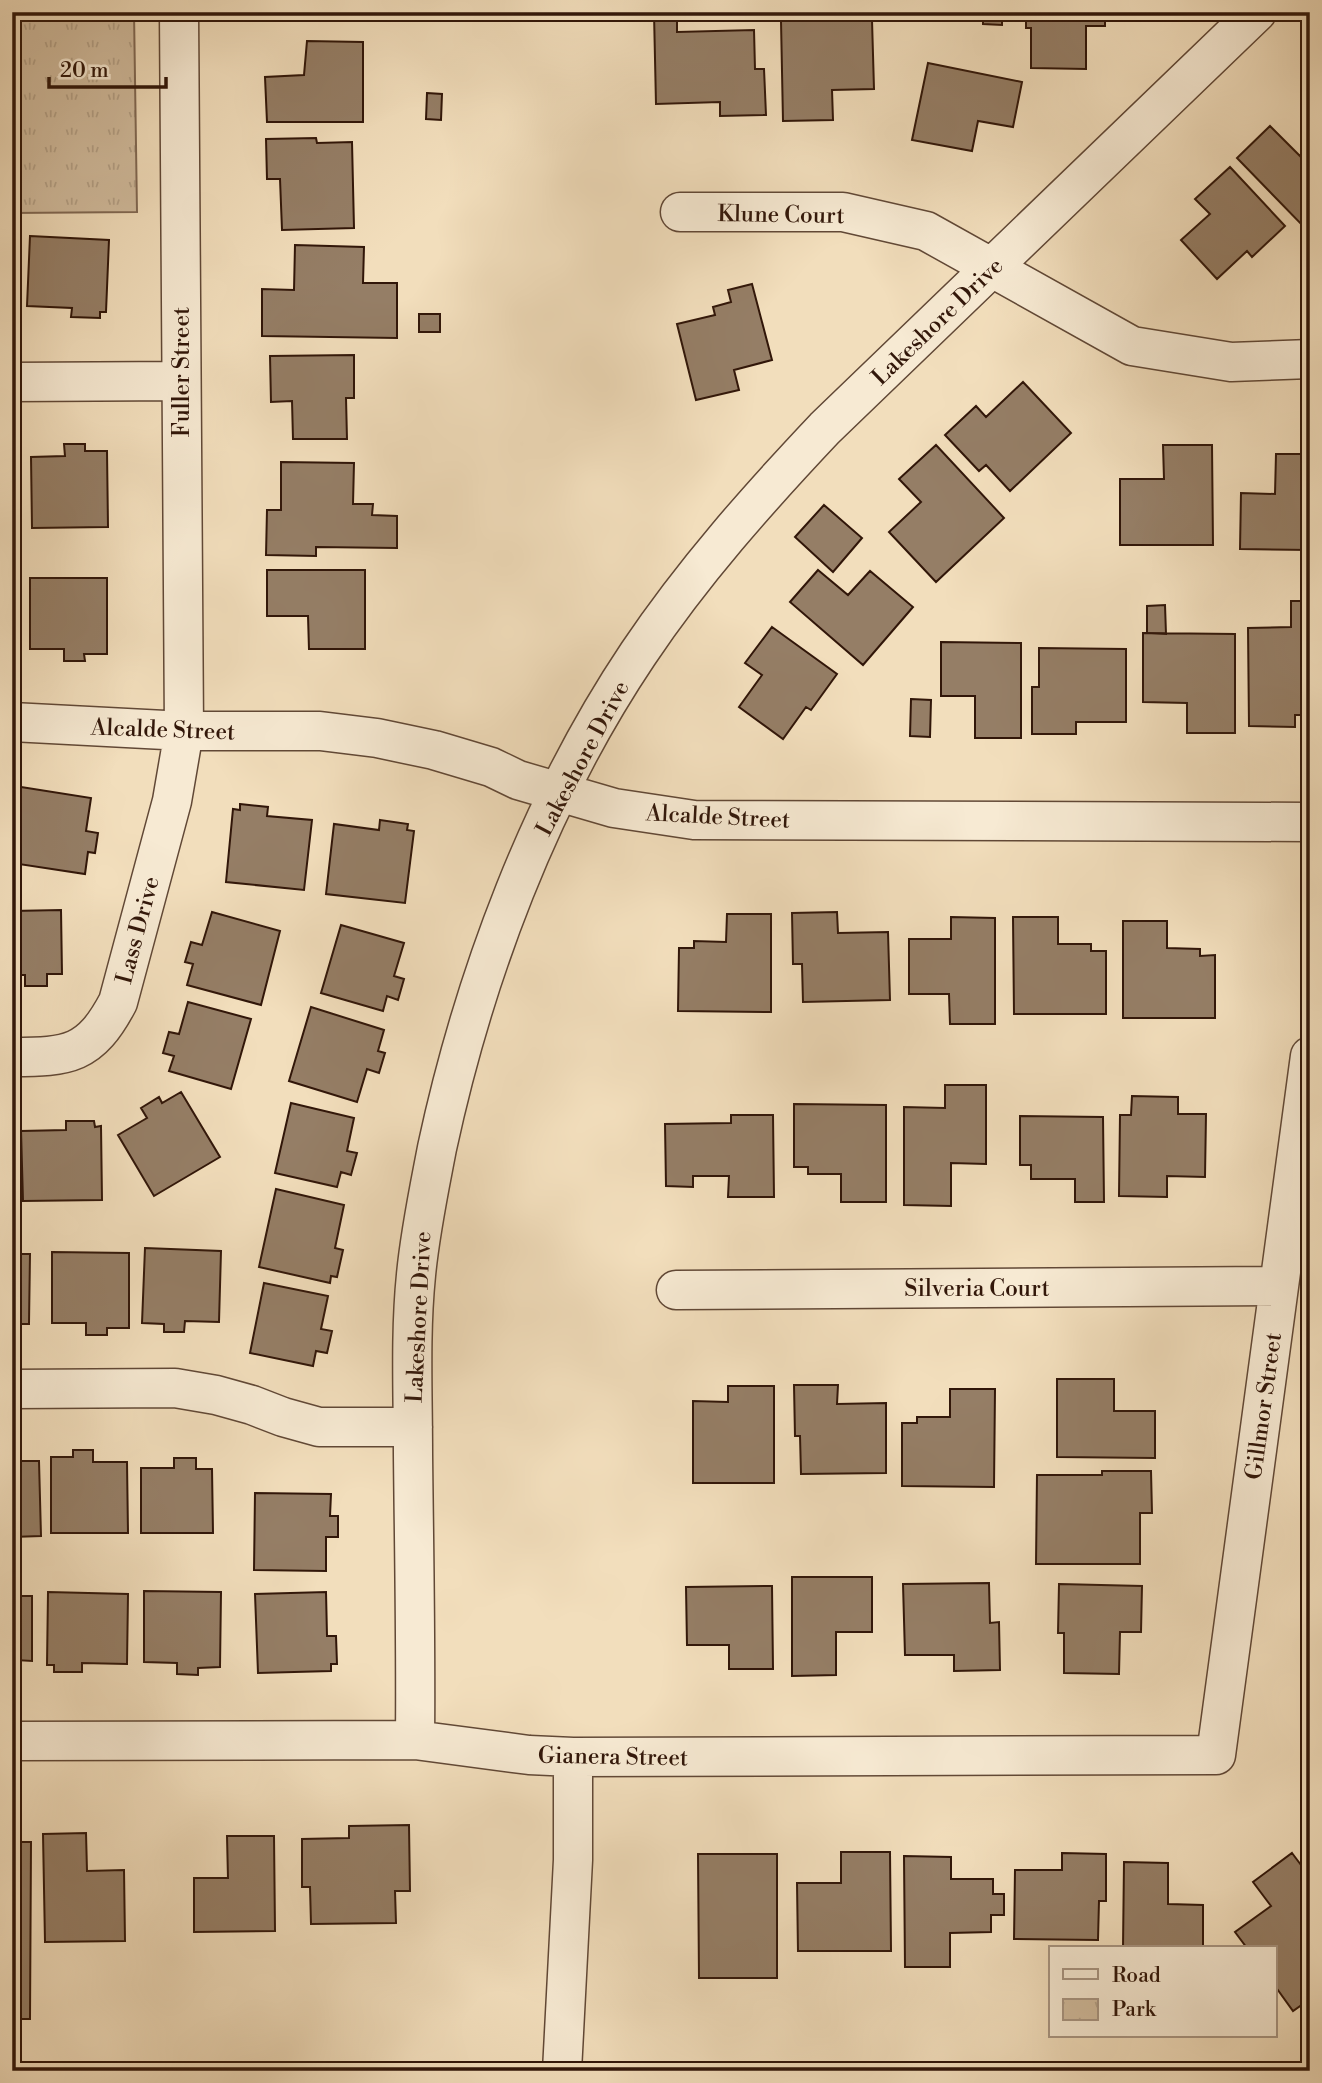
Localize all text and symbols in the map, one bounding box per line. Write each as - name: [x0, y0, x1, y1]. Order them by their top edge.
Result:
- scale bar: [49, 46, 166, 90]
- text: 20 m: [60, 58, 109, 84]
- street label: Klune Court: [717, 200, 845, 230]
- street label: Lakeshore Drive: [866, 252, 1009, 391]
- street label: Fuller Street: [168, 307, 196, 437]
- street label: Lakeshore Drive: [530, 676, 636, 841]
- street label: Alcalde Street: [89, 713, 236, 747]
- street label: Alcalde Street: [644, 799, 791, 835]
- street label: Lass Drive: [110, 873, 166, 987]
- street label: Lakeshore Drive: [401, 1231, 437, 1404]
- street label: Silveria Court: [904, 1275, 1050, 1303]
- street label: Gillmor Street: [1240, 1331, 1288, 1482]
- street label: Gianera Street: [538, 1742, 688, 1772]
- legend: [1049, 1946, 1276, 2038]
- text: Road: [1112, 1963, 1161, 1989]
- text: Park: [1112, 1997, 1157, 2023]

